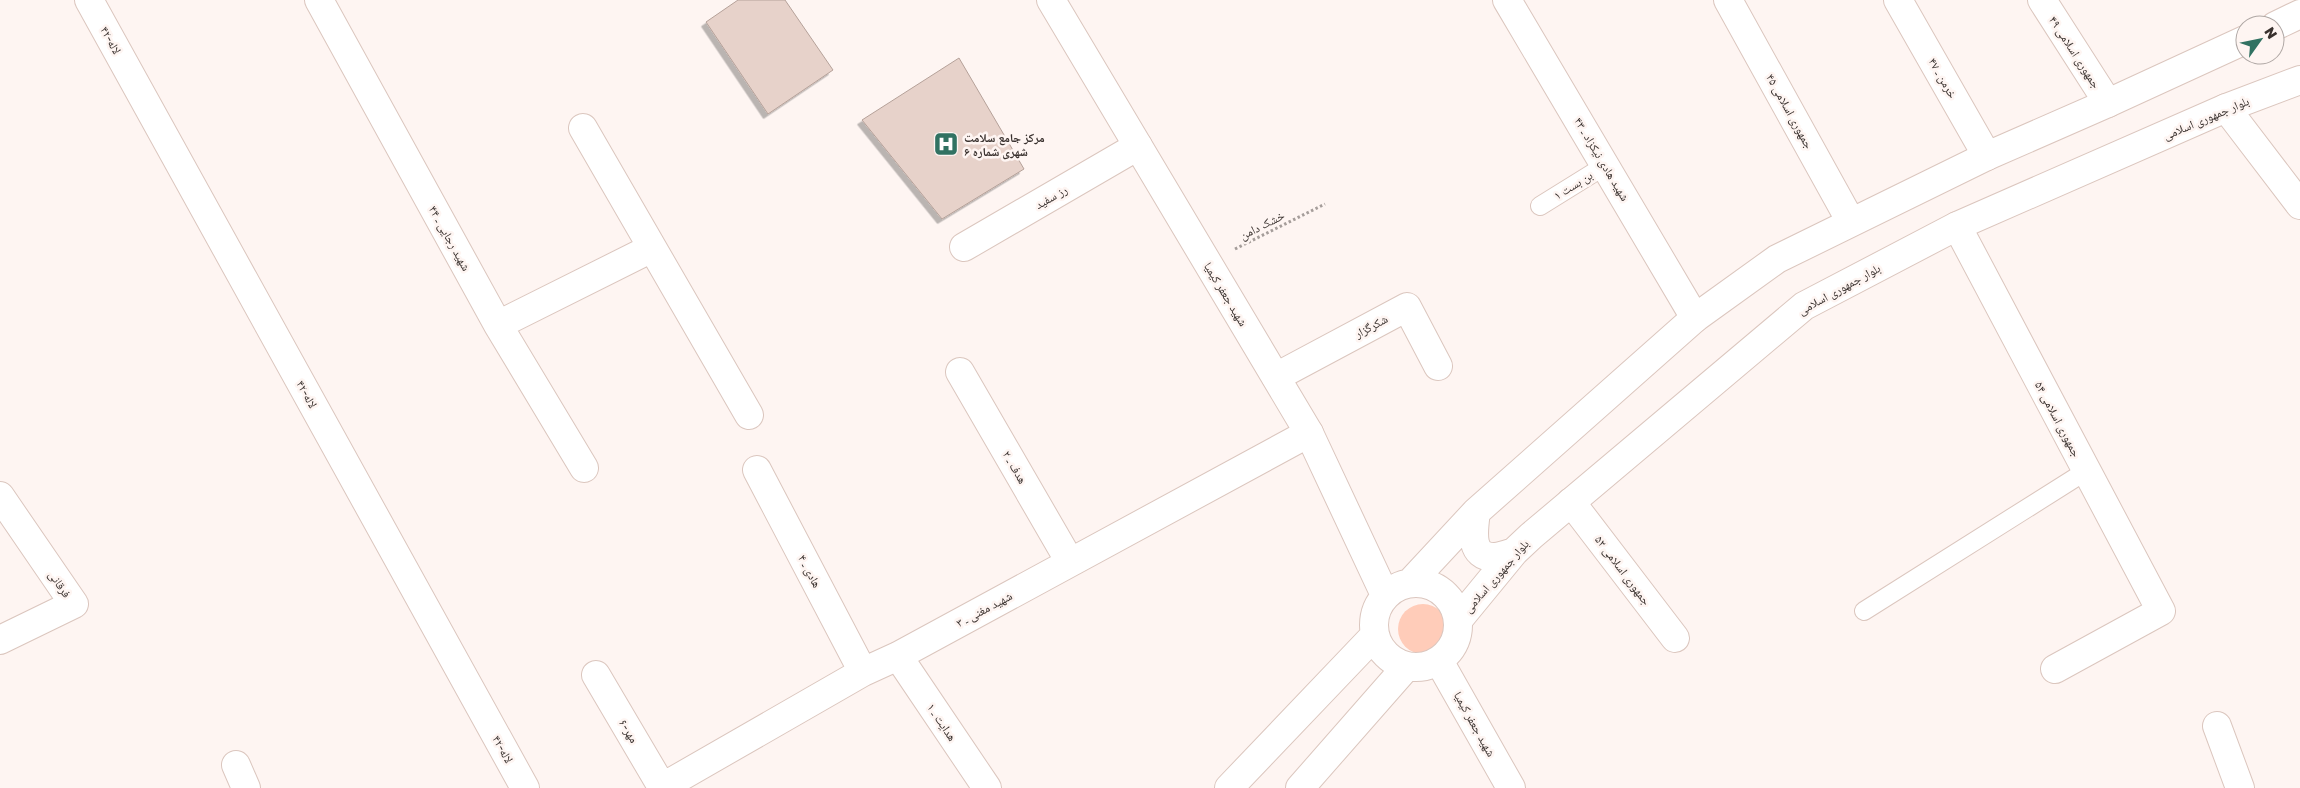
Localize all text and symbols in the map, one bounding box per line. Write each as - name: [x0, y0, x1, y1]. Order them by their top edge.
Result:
- street label: جمهوری اسلامی ۴۹: [2046, 13, 2104, 91]
- north arrow: [2235, 15, 2285, 65]
- street label: لاله-۴۲: [97, 23, 125, 57]
- text: N: [2261, 24, 2281, 42]
- street label: خرمن ـ ۴۷: [1925, 55, 1961, 101]
- street label: جمهوری اسلامی ۴۵: [1763, 71, 1817, 151]
- street label: بلوار جمهوری اسلامی: [2161, 93, 2251, 143]
- street label: شهید هادی نیکزاد ـ ۴۳: [1571, 114, 1633, 204]
- place label: مرکز جامع سلامت شهری شماره ۶: [964, 130, 1045, 160]
- hospital icon: مرکز جامع سلامت شهری شماره ۶: [933, 131, 959, 157]
- street label: بن بست ۱: [1551, 167, 1595, 203]
- street label: رز سفید: [1032, 182, 1070, 212]
- street label: شهید رجایی ـ ۴۴: [426, 203, 474, 273]
- street label: خشک دامن: [1237, 207, 1287, 243]
- street label: شهید جعفر کیمیا: [1201, 259, 1251, 329]
- street label: بلوار جمهوری اسلامی: [1795, 260, 1883, 318]
- street label: شکرگزار: [1351, 311, 1390, 341]
- street label: لاله-۴۲: [293, 377, 321, 411]
- street label: جمهوری اسلامی ۵۴: [2032, 379, 2084, 460]
- street label: هدف ـ ۲: [1000, 448, 1030, 486]
- street label: جمهوری اسلامی ۵۲: [1592, 532, 1654, 608]
- street label: بلوار جمهوری اسلامی: [1460, 536, 1532, 616]
- street label: هادی ـ ۴: [795, 552, 825, 590]
- street label: فرقانی: [46, 568, 74, 600]
- street label: شهید مغنی ـ ۳: [953, 588, 1015, 630]
- street label: شهید جعفر کیمیا: [1451, 689, 1499, 759]
- street label: هدایت ـ ۱: [924, 700, 960, 744]
- street label: مهر-۶: [616, 716, 642, 746]
- street label: لاله-۴۲: [489, 732, 517, 766]

